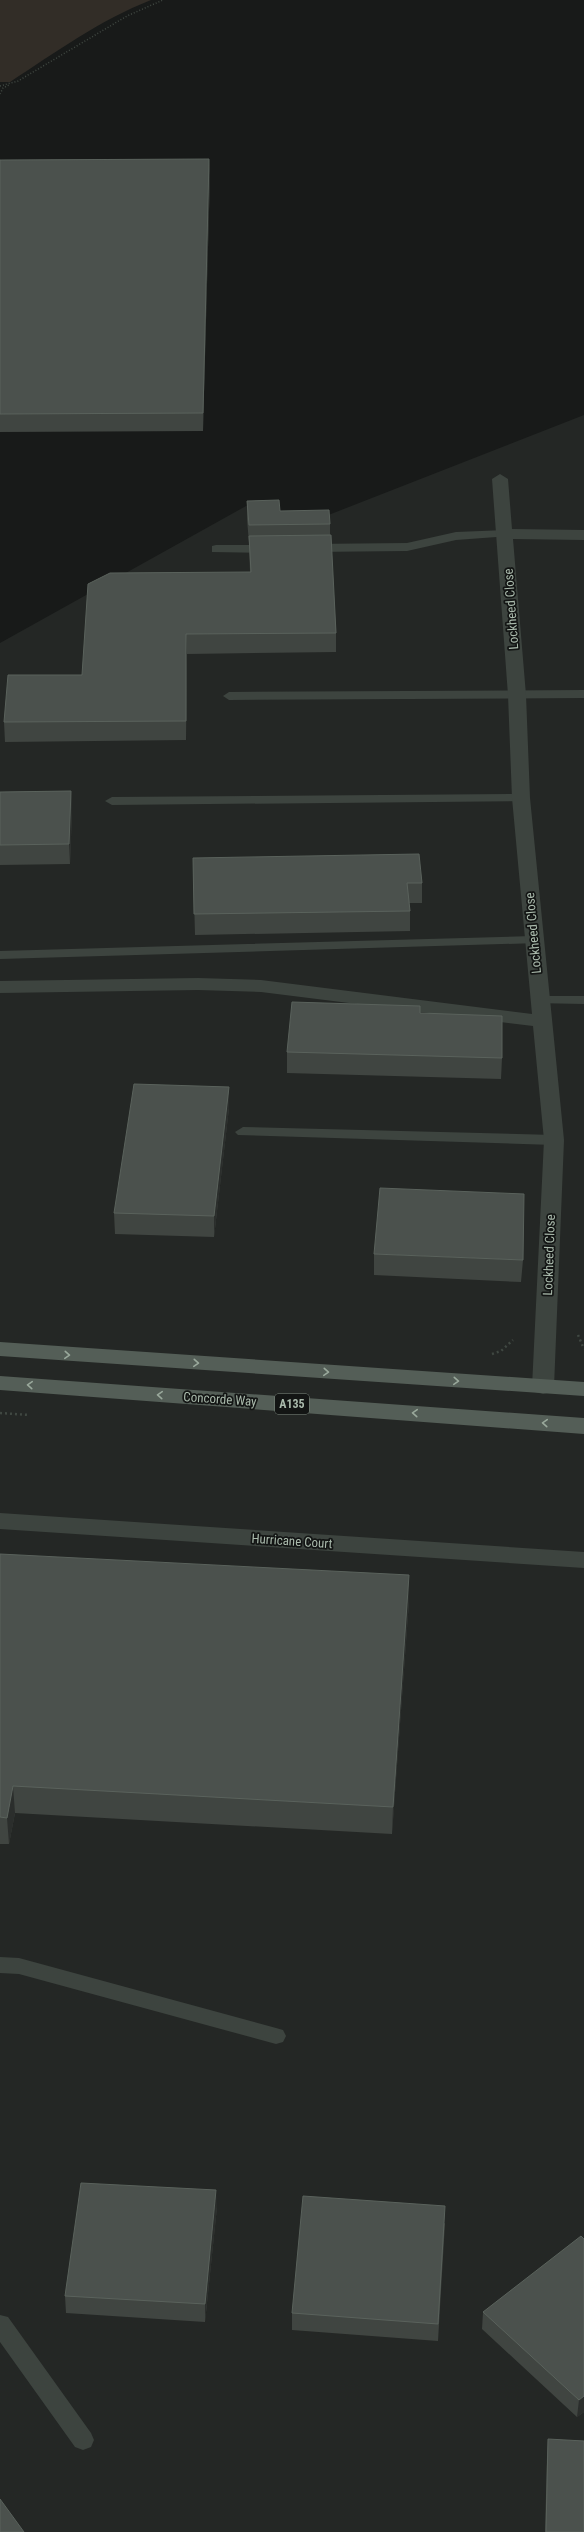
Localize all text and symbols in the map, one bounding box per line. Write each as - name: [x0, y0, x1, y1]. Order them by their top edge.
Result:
- street label: Lockheed Close: [501, 568, 521, 650]
- street label: Lockheed Close: [522, 892, 544, 974]
- street label: Lockheed Close: [540, 1214, 558, 1296]
- one-way arrow: [64, 1350, 70, 1359]
- one-way arrow: [193, 1359, 199, 1368]
- one-way arrow: [323, 1368, 329, 1376]
- one-way arrow: [453, 1376, 459, 1385]
- one-way arrow: [27, 1381, 33, 1390]
- street label: Concorde Way: [183, 1389, 258, 1409]
- one-way arrow: [157, 1390, 163, 1399]
- road number: A135: [275, 1394, 309, 1414]
- one-way arrow: [412, 1409, 418, 1418]
- one-way arrow: [542, 1418, 548, 1427]
- street label: Hurricane Court: [251, 1531, 333, 1551]

